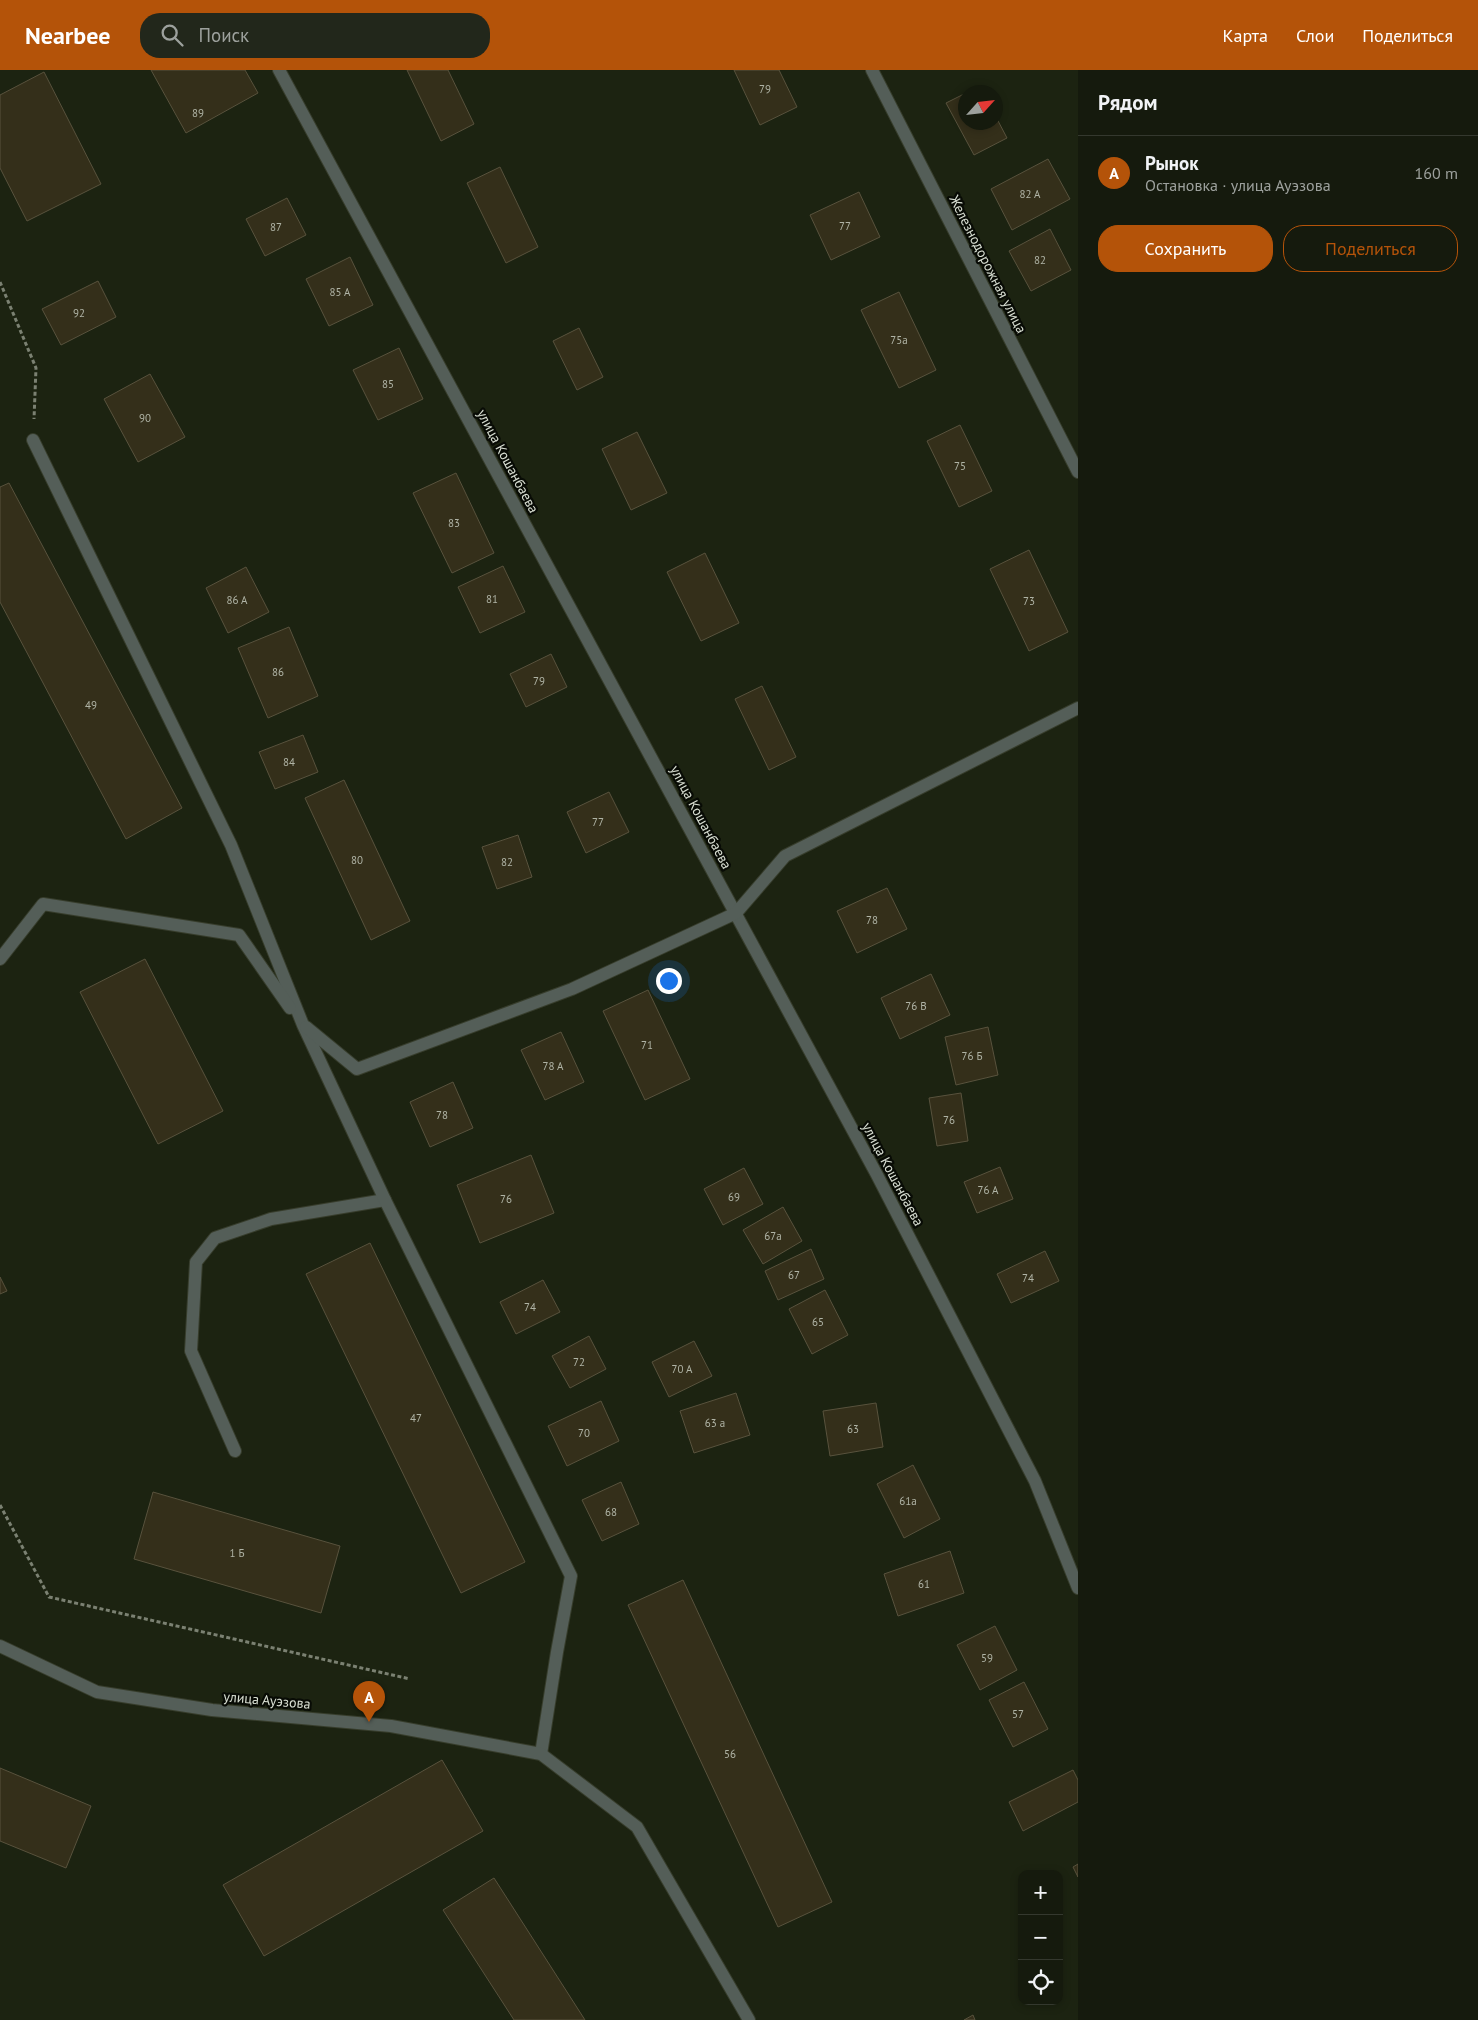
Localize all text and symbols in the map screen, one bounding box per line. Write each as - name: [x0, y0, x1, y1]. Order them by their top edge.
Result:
- search box: [140, 13, 490, 58]
- text: Nearbee: [25, 20, 110, 51]
- icon: search: [158, 21, 186, 49]
- text: Поиск: [198, 23, 249, 47]
- text: Карта: [1223, 24, 1268, 47]
- text: Слои: [1296, 24, 1334, 47]
- text: Поделиться: [1362, 24, 1453, 47]
- house number: 79: [759, 82, 771, 96]
- north arrow: [958, 85, 1003, 130]
- text: Рядом: [1098, 89, 1157, 116]
- house number: 89: [192, 106, 204, 120]
- text: Рынок: [1145, 151, 1199, 175]
- text: A: [1109, 163, 1119, 183]
- text: 160 m: [1415, 163, 1458, 183]
- text: Остановка · улица Ауэзова: [1145, 175, 1331, 195]
- house number: 82 А: [1019, 187, 1041, 201]
- street label: Железнодорожная улица: [945, 191, 1031, 336]
- house number: 77: [839, 219, 851, 233]
- house number: 87: [270, 220, 282, 234]
- button: Сохранить: [1098, 225, 1273, 272]
- button: Поделиться: [1283, 225, 1458, 272]
- house number: 82: [1034, 253, 1046, 267]
- house number: 85 А: [329, 285, 351, 299]
- house number: 92: [73, 306, 85, 320]
- house number: 75а: [890, 333, 908, 347]
- house number: 85: [382, 377, 394, 391]
- street label: улица Кошанбаева: [473, 406, 543, 516]
- house number: 90: [139, 411, 151, 425]
- house number: 75: [954, 459, 966, 473]
- house number: 83: [448, 516, 460, 530]
- house number: 81: [486, 592, 498, 606]
- house number: 86 А: [226, 593, 248, 607]
- house number: 73: [1023, 594, 1035, 608]
- house number: 86: [272, 665, 284, 679]
- house number: 79: [533, 674, 545, 688]
- house number: 49: [85, 698, 97, 712]
- house number: 84: [283, 755, 295, 769]
- street label: улица Кошанбаева: [666, 762, 736, 872]
- house number: 77: [592, 815, 604, 829]
- house number: 80: [351, 853, 363, 867]
- house number: 82: [501, 855, 513, 869]
- house number: 78: [866, 913, 878, 927]
- your location: [656, 968, 682, 994]
- house number: 76 В: [905, 999, 927, 1013]
- house number: 71: [641, 1038, 653, 1052]
- house number: 76 Б: [962, 1049, 982, 1063]
- house number: 78 А: [542, 1059, 564, 1073]
- house number: 78: [436, 1108, 448, 1122]
- house number: 76: [943, 1113, 955, 1127]
- street label: улица Кошанбаева: [858, 1119, 928, 1229]
- house number: 76 А: [977, 1183, 999, 1197]
- house number: 69: [728, 1190, 740, 1204]
- house number: 76: [500, 1192, 512, 1206]
- house number: 67а: [764, 1229, 782, 1243]
- house number: 67: [788, 1268, 800, 1282]
- house number: 74: [1022, 1271, 1034, 1285]
- house number: 74: [524, 1300, 536, 1314]
- house number: 65: [812, 1315, 824, 1329]
- house number: 72: [573, 1355, 585, 1369]
- house number: 70 А: [671, 1362, 693, 1376]
- house number: 47: [410, 1411, 422, 1425]
- house number: 63 а: [705, 1416, 725, 1430]
- house number: 63: [847, 1422, 859, 1436]
- house number: 70: [578, 1426, 590, 1440]
- house number: 61а: [899, 1494, 917, 1508]
- house number: 68: [605, 1505, 617, 1519]
- house number: 1 Б: [230, 1546, 244, 1560]
- house number: 61: [918, 1577, 930, 1591]
- house number: 59: [981, 1651, 993, 1665]
- pin: A: [353, 1681, 385, 1722]
- street label: улица Ауэзова: [223, 1687, 311, 1713]
- house number: 57: [1012, 1707, 1024, 1721]
- house number: 56: [724, 1747, 736, 1761]
- map controls: [1018, 1870, 1063, 2005]
- button: +: [1018, 1870, 1063, 1915]
- button: −: [1018, 1915, 1063, 1960]
- button: locate: [1018, 1960, 1063, 2005]

